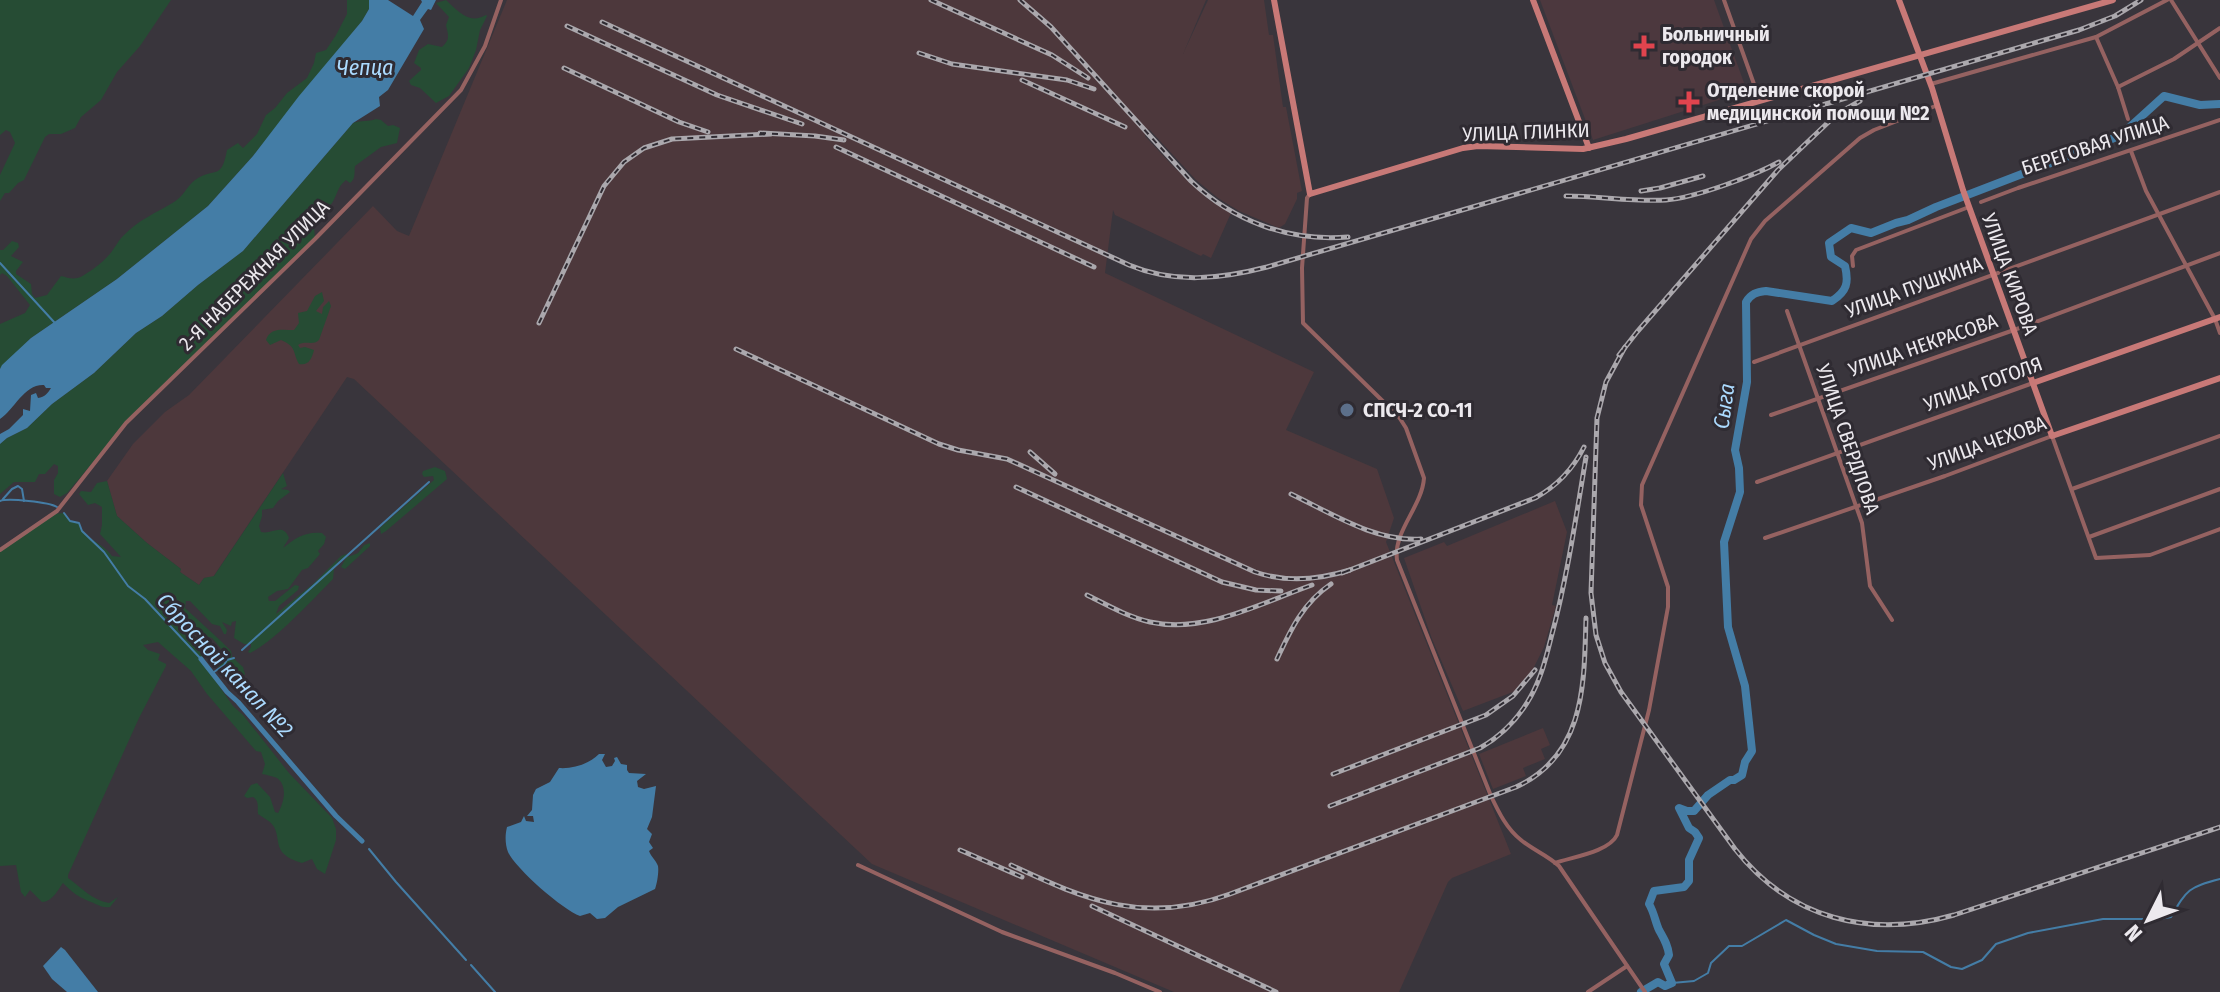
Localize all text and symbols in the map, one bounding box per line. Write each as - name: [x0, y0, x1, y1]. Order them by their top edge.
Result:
- place label: Больничный городок: [1662, 22, 1770, 69]
- marker: Больничный городок: [1633, 35, 1655, 57]
- water label: Чепца: [337, 54, 393, 81]
- place label: Отделение скорой медицинской помощи №2: [1707, 78, 1930, 125]
- marker: Отделение скорой медицинской помощи №2: [1678, 91, 1700, 113]
- street label: БЕРЕГОВАЯ УЛИЦА: [2018, 110, 2172, 180]
- street label: УЛИЦА ГЛИНКИ: [1461, 118, 1590, 146]
- street label: 2-Я НАБЕРЕЖНАЯ УЛИЦА: [174, 194, 335, 355]
- street label: УЛИЦА КИРОВА: [1977, 209, 2043, 339]
- street label: УЛИЦА ПУШКИНА: [1841, 251, 1986, 323]
- street label: УЛИЦА НЕКРАСОВА: [1844, 308, 2001, 382]
- street label: УЛИЦА ГОГОЛЯ: [1920, 352, 2045, 417]
- street label: УЛИЦА СВЕРДЛОВА: [1811, 360, 1885, 518]
- water label: Сыга: [1707, 381, 1741, 431]
- place label: СПСЧ-2 СО-11: [1363, 398, 1472, 422]
- marker: СПСЧ-2 СО-11: [1338, 401, 1356, 419]
- street label: УЛИЦА ЧЕХОВА: [1924, 410, 2050, 476]
- water label: Сбросной канал №2: [151, 587, 299, 743]
- north arrow: [2108, 880, 2188, 960]
- text: N: [2119, 919, 2148, 947]

